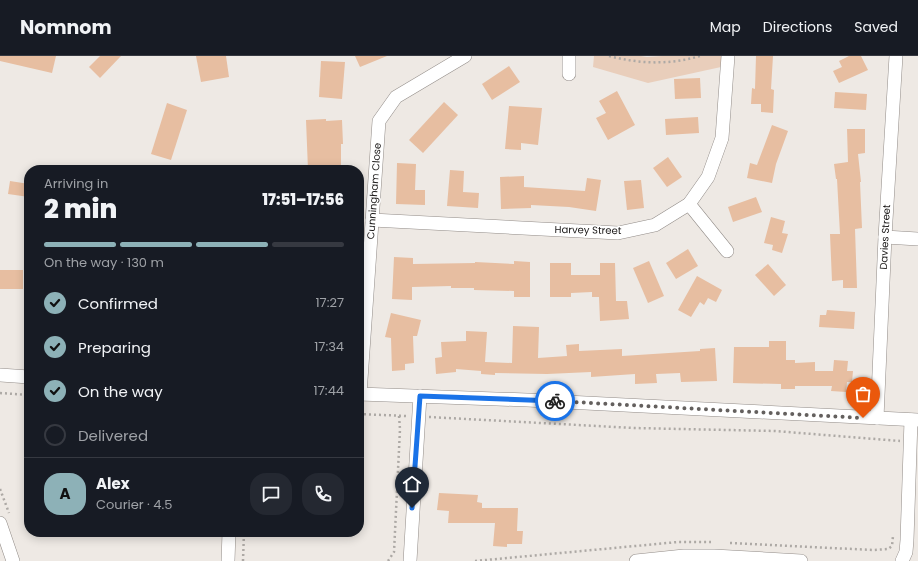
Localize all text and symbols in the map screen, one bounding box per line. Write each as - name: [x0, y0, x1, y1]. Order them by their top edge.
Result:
- text: Nomnom: [20, 14, 112, 41]
- text: Map: [710, 17, 741, 37]
- text: Directions: [763, 17, 832, 37]
- text: Saved: [854, 17, 898, 37]
- street label: Cunningham Close: [363, 142, 385, 240]
- text: Arriving in: [44, 174, 108, 193]
- text: 17:51–17:56: [262, 189, 344, 210]
- text: 2 min: [44, 191, 117, 227]
- street label: Davies Street: [876, 204, 894, 270]
- street label: Harvey Street: [554, 222, 622, 238]
- text: On the way · 130 m: [44, 253, 164, 272]
- icon: check: [44, 292, 66, 314]
- text: Confirmed: [78, 293, 158, 314]
- text: 17:27: [315, 293, 344, 312]
- icon: check: [44, 336, 66, 358]
- text: Preparing: [78, 337, 151, 358]
- text: 17:34: [314, 337, 344, 356]
- pin: [846, 377, 880, 418]
- icon: check: [44, 380, 66, 402]
- text: On the way: [78, 381, 163, 402]
- text: 17:44: [314, 381, 344, 400]
- courier: [535, 381, 575, 421]
- icon: bag: [852, 383, 874, 405]
- icon: bike: [544, 390, 566, 412]
- text: Delivered: [78, 425, 148, 446]
- pin: [395, 467, 429, 508]
- text: Alex: [96, 473, 130, 494]
- button: chat: [250, 473, 292, 515]
- button: phone: [302, 473, 344, 515]
- icon: home: [401, 473, 423, 495]
- text: A: [59, 483, 71, 504]
- text: Courier · 4.5: [96, 495, 172, 514]

